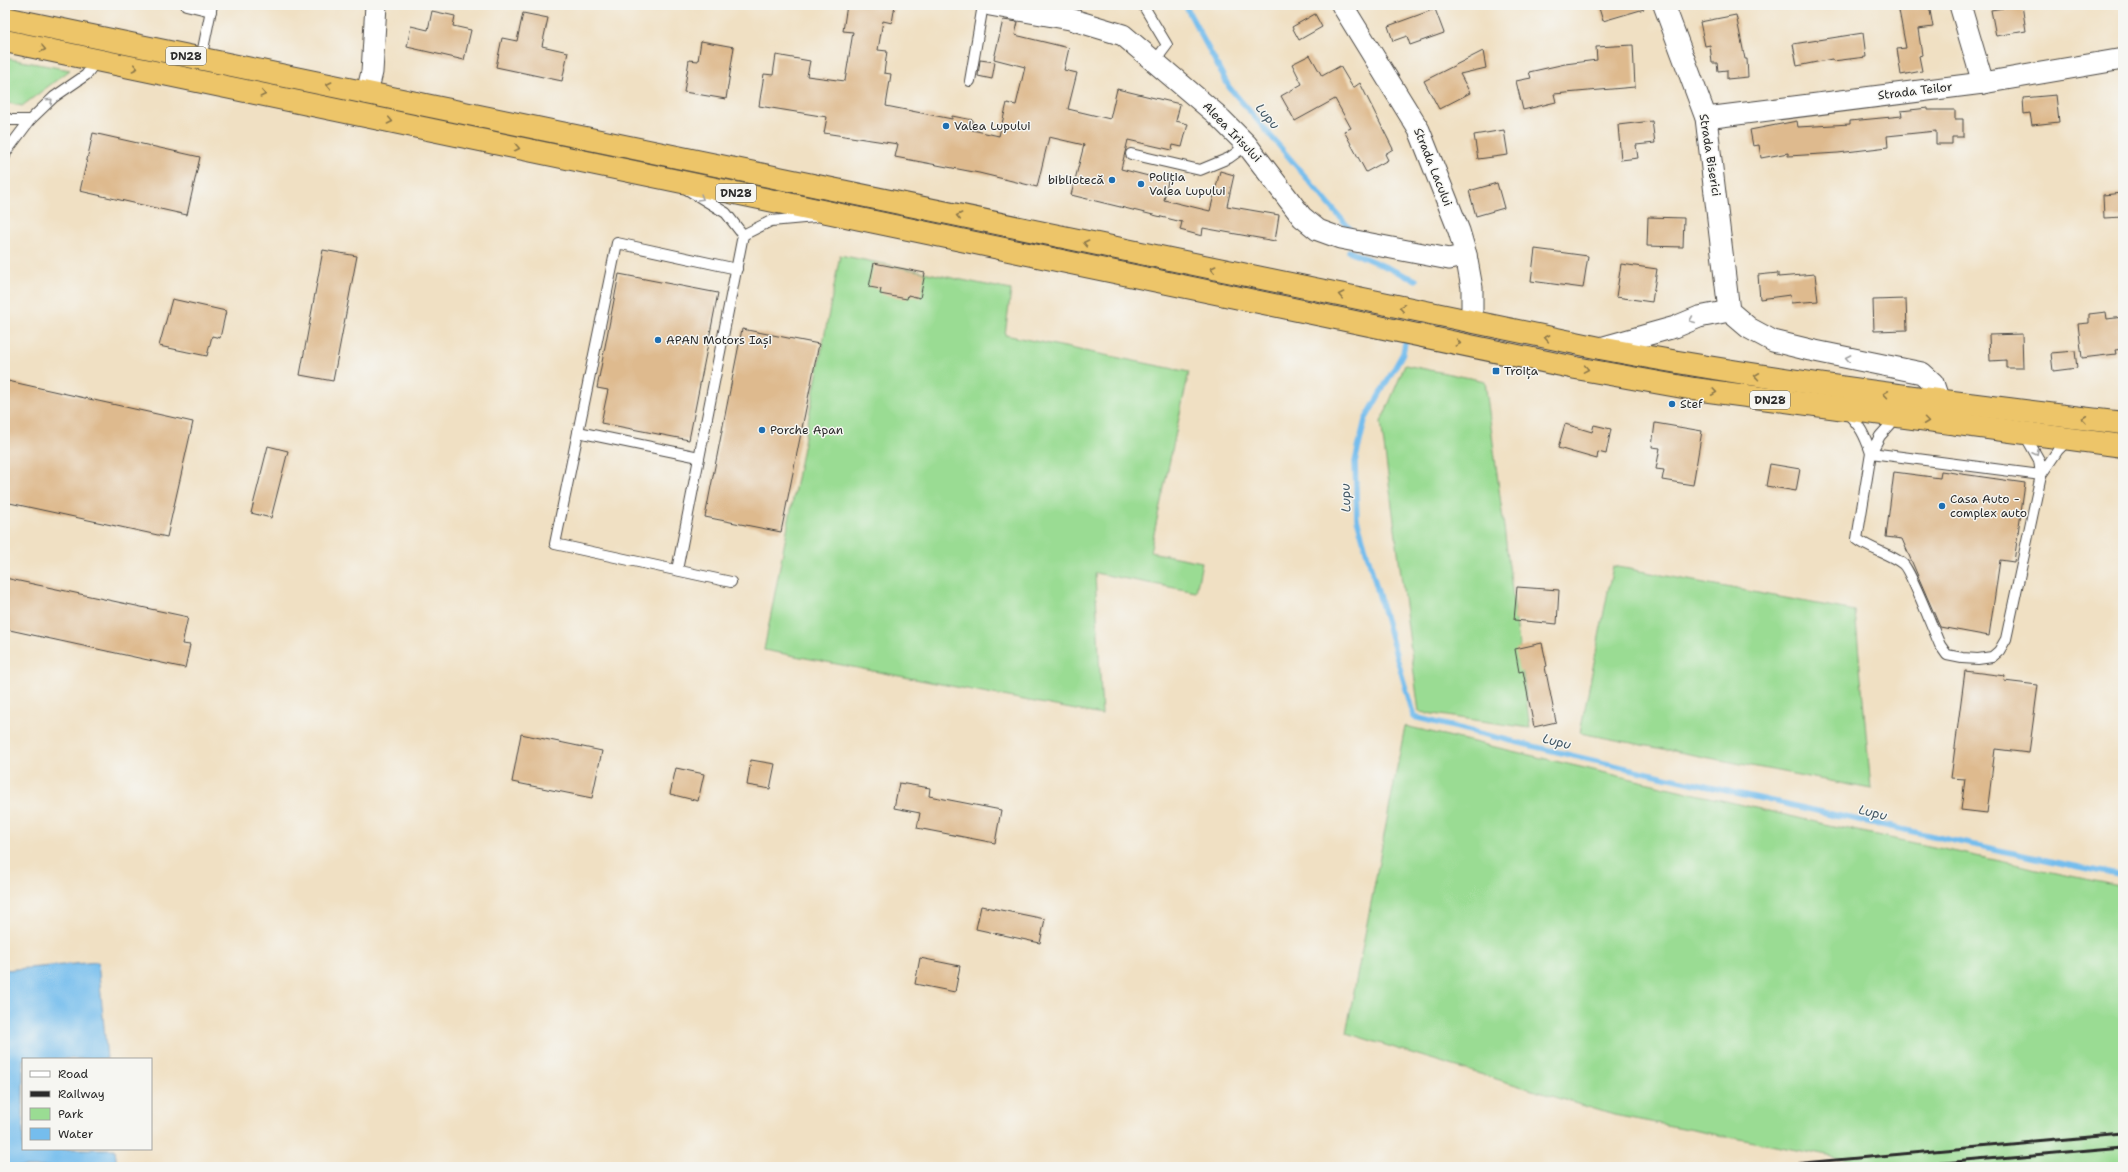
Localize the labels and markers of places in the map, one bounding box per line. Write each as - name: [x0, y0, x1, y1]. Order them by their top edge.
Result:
- place label: Valea Lupului: [954, 118, 1031, 134]
- marker: Valea Lupului: [941, 121, 951, 131]
- place label: Poliția Valea Lupului: [1149, 169, 1226, 199]
- place label: bibliotecă: [1048, 172, 1105, 188]
- marker: bibliotecă: [1107, 175, 1117, 185]
- marker: Poliția Valea Lupului: [1136, 179, 1146, 189]
- place label: APAN Motors Iași: [666, 332, 772, 348]
- marker: APAN Motors Iași: [653, 335, 663, 345]
- place label: Troița: [1504, 363, 1539, 379]
- marker: Troița: [1491, 366, 1501, 376]
- place label: Stef: [1680, 396, 1703, 412]
- marker: Stef: [1667, 399, 1677, 409]
- place label: Porche Apan: [770, 422, 843, 438]
- marker: Porche Apan: [757, 425, 767, 435]
- place label: Casa Auto - complex auto: [1950, 491, 2027, 521]
- marker: Casa Auto - complex auto: [1937, 501, 1947, 511]

